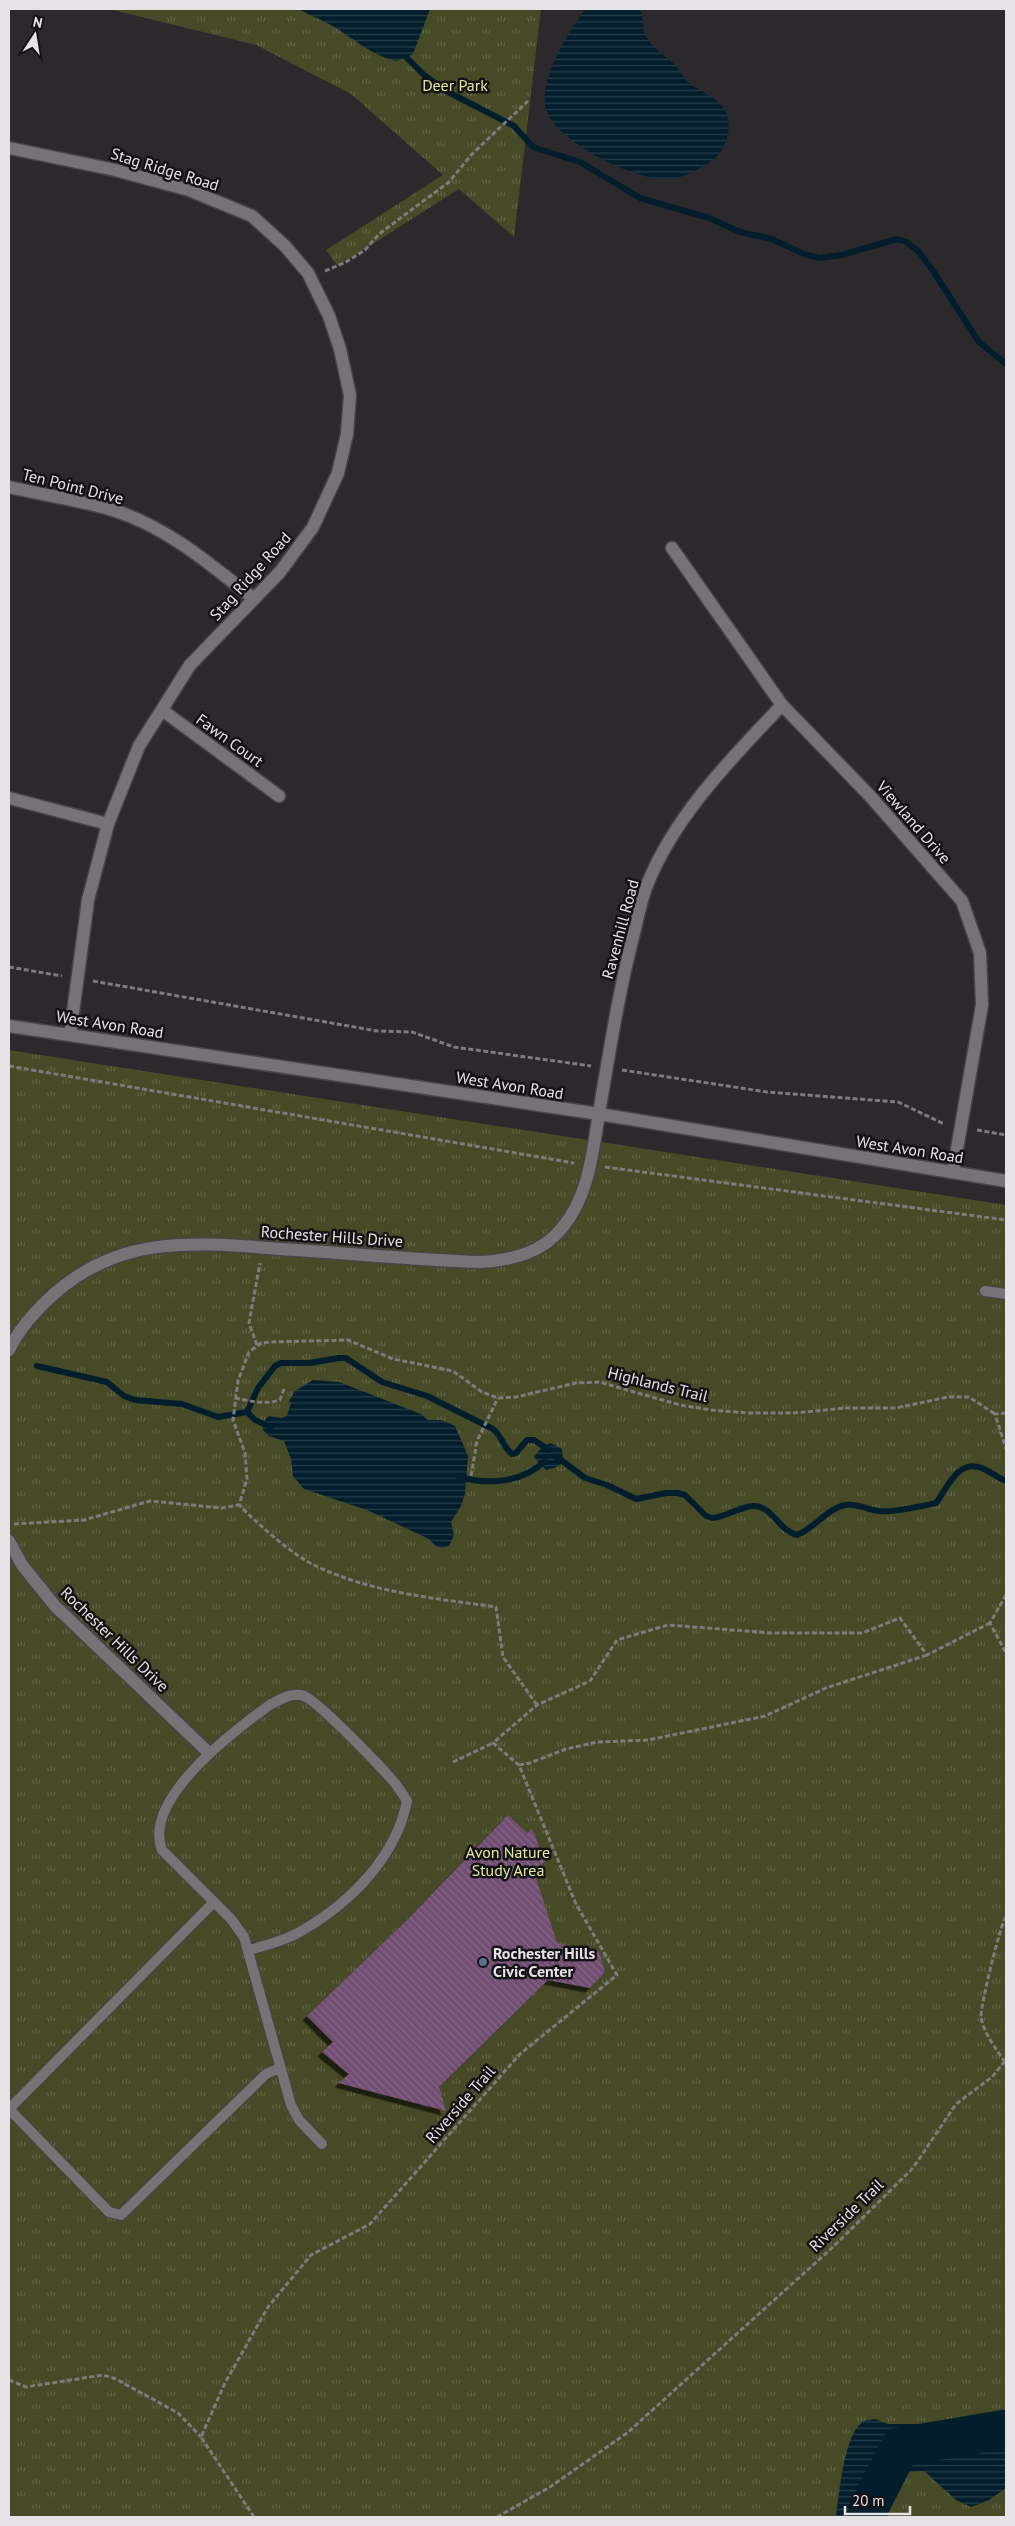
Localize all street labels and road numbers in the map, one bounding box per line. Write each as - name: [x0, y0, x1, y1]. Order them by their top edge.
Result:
- street label: Stag Ridge Road: [109, 143, 221, 195]
- street label: Ten Point Drive: [20, 464, 126, 508]
- street label: Stag Ridge Road: [205, 528, 295, 624]
- street label: Fawn Court: [193, 709, 268, 771]
- street label: Viewland Drive: [872, 776, 955, 867]
- street label: Ravenhill Road: [597, 877, 643, 981]
- street label: West Avon Road: [55, 1006, 165, 1042]
- street label: West Avon Road: [455, 1067, 565, 1103]
- street label: West Avon Road: [855, 1131, 965, 1167]
- street label: Rochester Hills Drive: [260, 1221, 404, 1251]
- street label: Highlands Trail: [606, 1362, 710, 1406]
- street label: Rochester Hills Drive: [57, 1582, 173, 1696]
- street label: Riverside Trail: [421, 2061, 499, 2147]
- street label: Riverside Trail: [805, 2174, 888, 2256]

